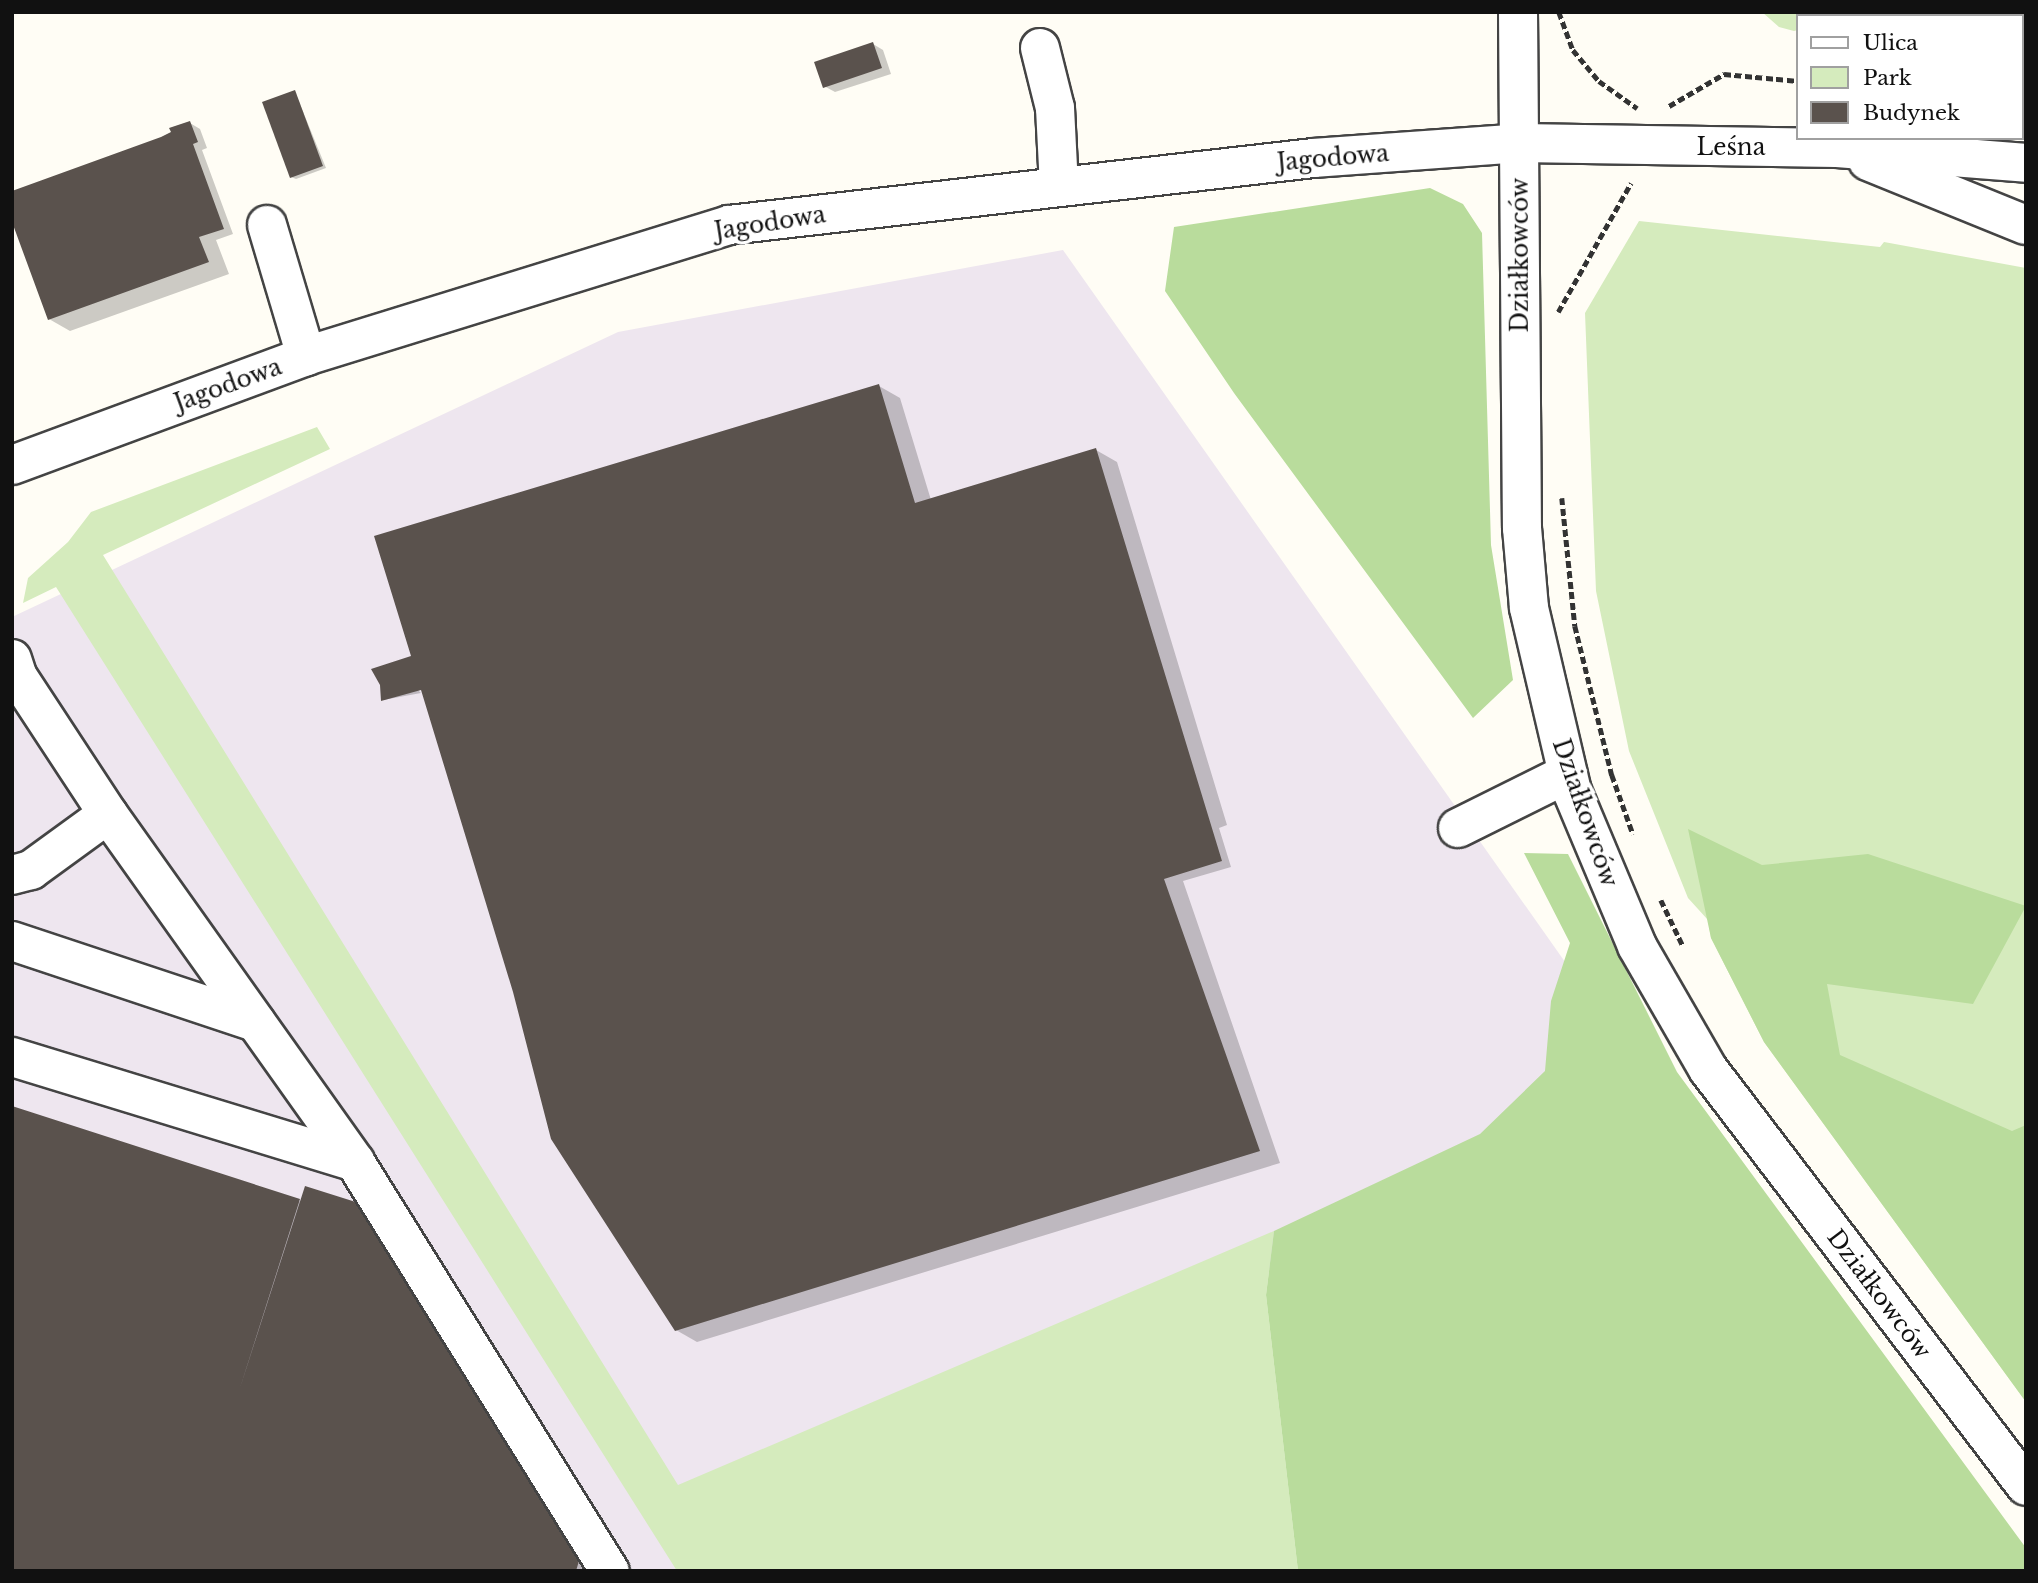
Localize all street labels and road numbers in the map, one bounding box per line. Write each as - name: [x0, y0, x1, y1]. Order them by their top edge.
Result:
- street label: Leśna: [1697, 133, 1765, 161]
- street label: Jagodowa: [1276, 139, 1390, 177]
- street label: Działkowców: [1506, 178, 1534, 332]
- street label: Jagodowa: [713, 201, 827, 245]
- street label: Jagodowa: [171, 353, 285, 417]
- street label: Działkowców: [1547, 735, 1623, 891]
- street label: Działkowców: [1821, 1224, 1937, 1364]

